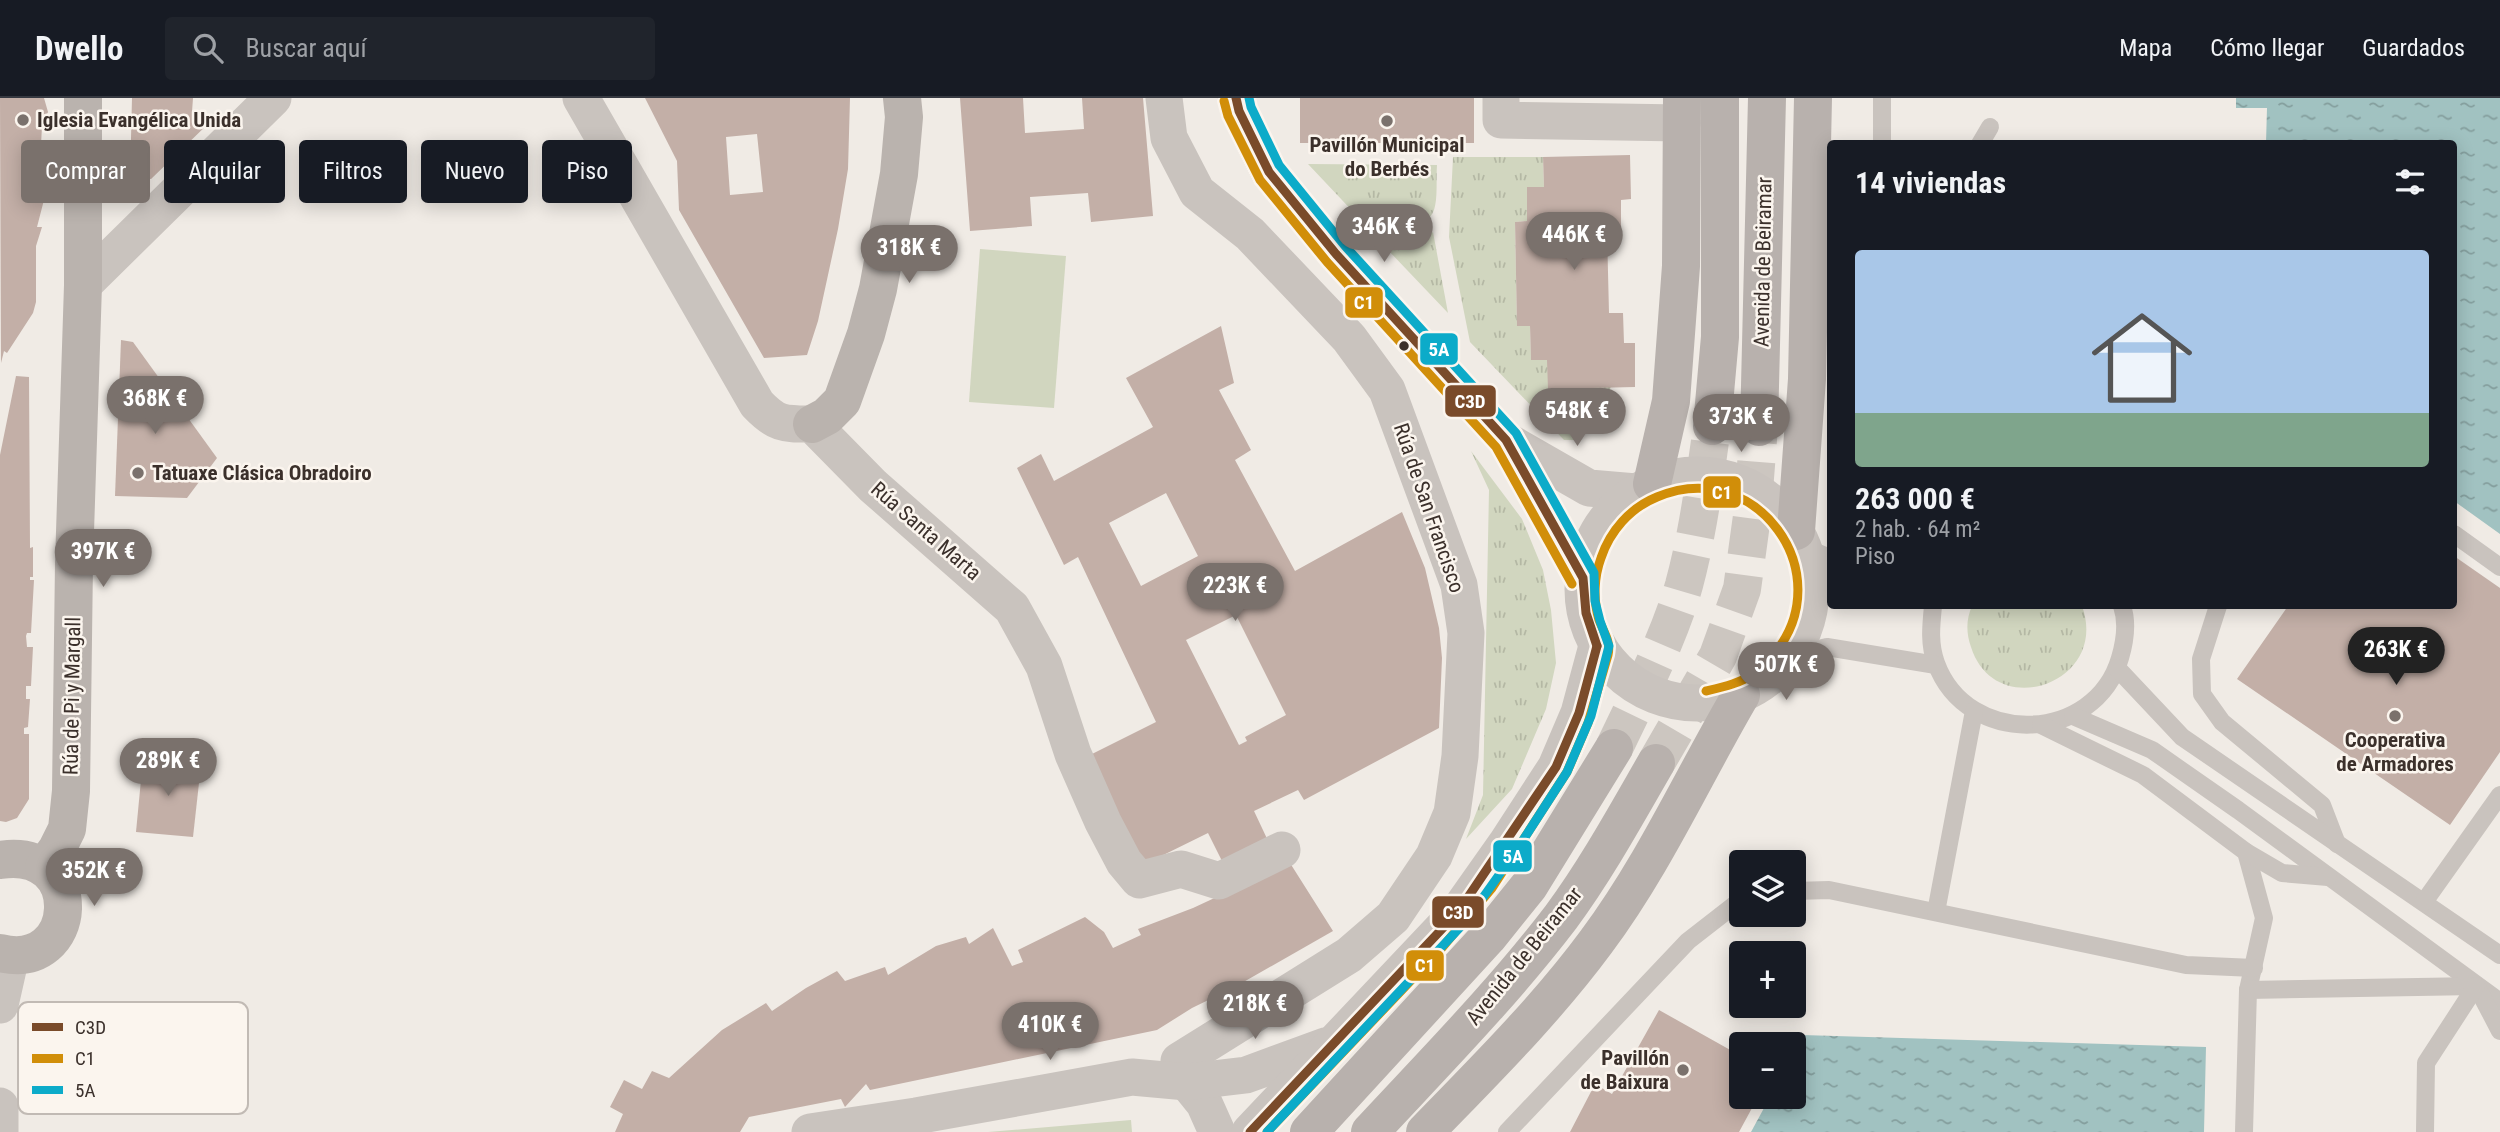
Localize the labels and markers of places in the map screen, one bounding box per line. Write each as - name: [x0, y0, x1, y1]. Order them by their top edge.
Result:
- place label: Iglesia Evangélica Unida: [37, 108, 241, 132]
- marker: Iglesia Evangélica Unida: [15, 112, 31, 128]
- marker: Pavillón Municipal do Berbés: [1379, 113, 1395, 129]
- place label: Pavillón Municipal do Berbés: [1310, 133, 1464, 181]
- pin: 346K €: [1327, 204, 1441, 264]
- pin: 446K €: [1517, 212, 1631, 272]
- pin: 318K €: [852, 226, 966, 285]
- unlabelled marker: [1397, 339, 1411, 353]
- pin: 368K €: [98, 376, 212, 436]
- pin: 548K €: [1520, 388, 1634, 448]
- pin: 373K €: [1684, 394, 1798, 454]
- place label: Tatuaxe Clásica Obradoiro: [152, 461, 372, 485]
- marker: Tatuaxe Clásica Obradoiro: [130, 465, 146, 481]
- pin: 397K €: [46, 530, 160, 589]
- pin: 223K €: [1178, 564, 1292, 623]
- pin: 263K €: [2339, 628, 2453, 687]
- pin: 507K €: [1729, 642, 1843, 702]
- marker: Cooperativa de Armadores: [2387, 708, 2403, 724]
- place label: Cooperativa de Armadores: [2336, 728, 2454, 776]
- pin: 289K €: [111, 738, 225, 798]
- pin: 352K €: [37, 848, 151, 908]
- pin: 218K €: [1198, 982, 1312, 1041]
- pin: 410K €: [993, 1002, 1107, 1062]
- place label: Pavillón de Baixura: [1580, 1046, 1669, 1094]
- marker: Pavillón de Baixura: [1675, 1062, 1691, 1078]

